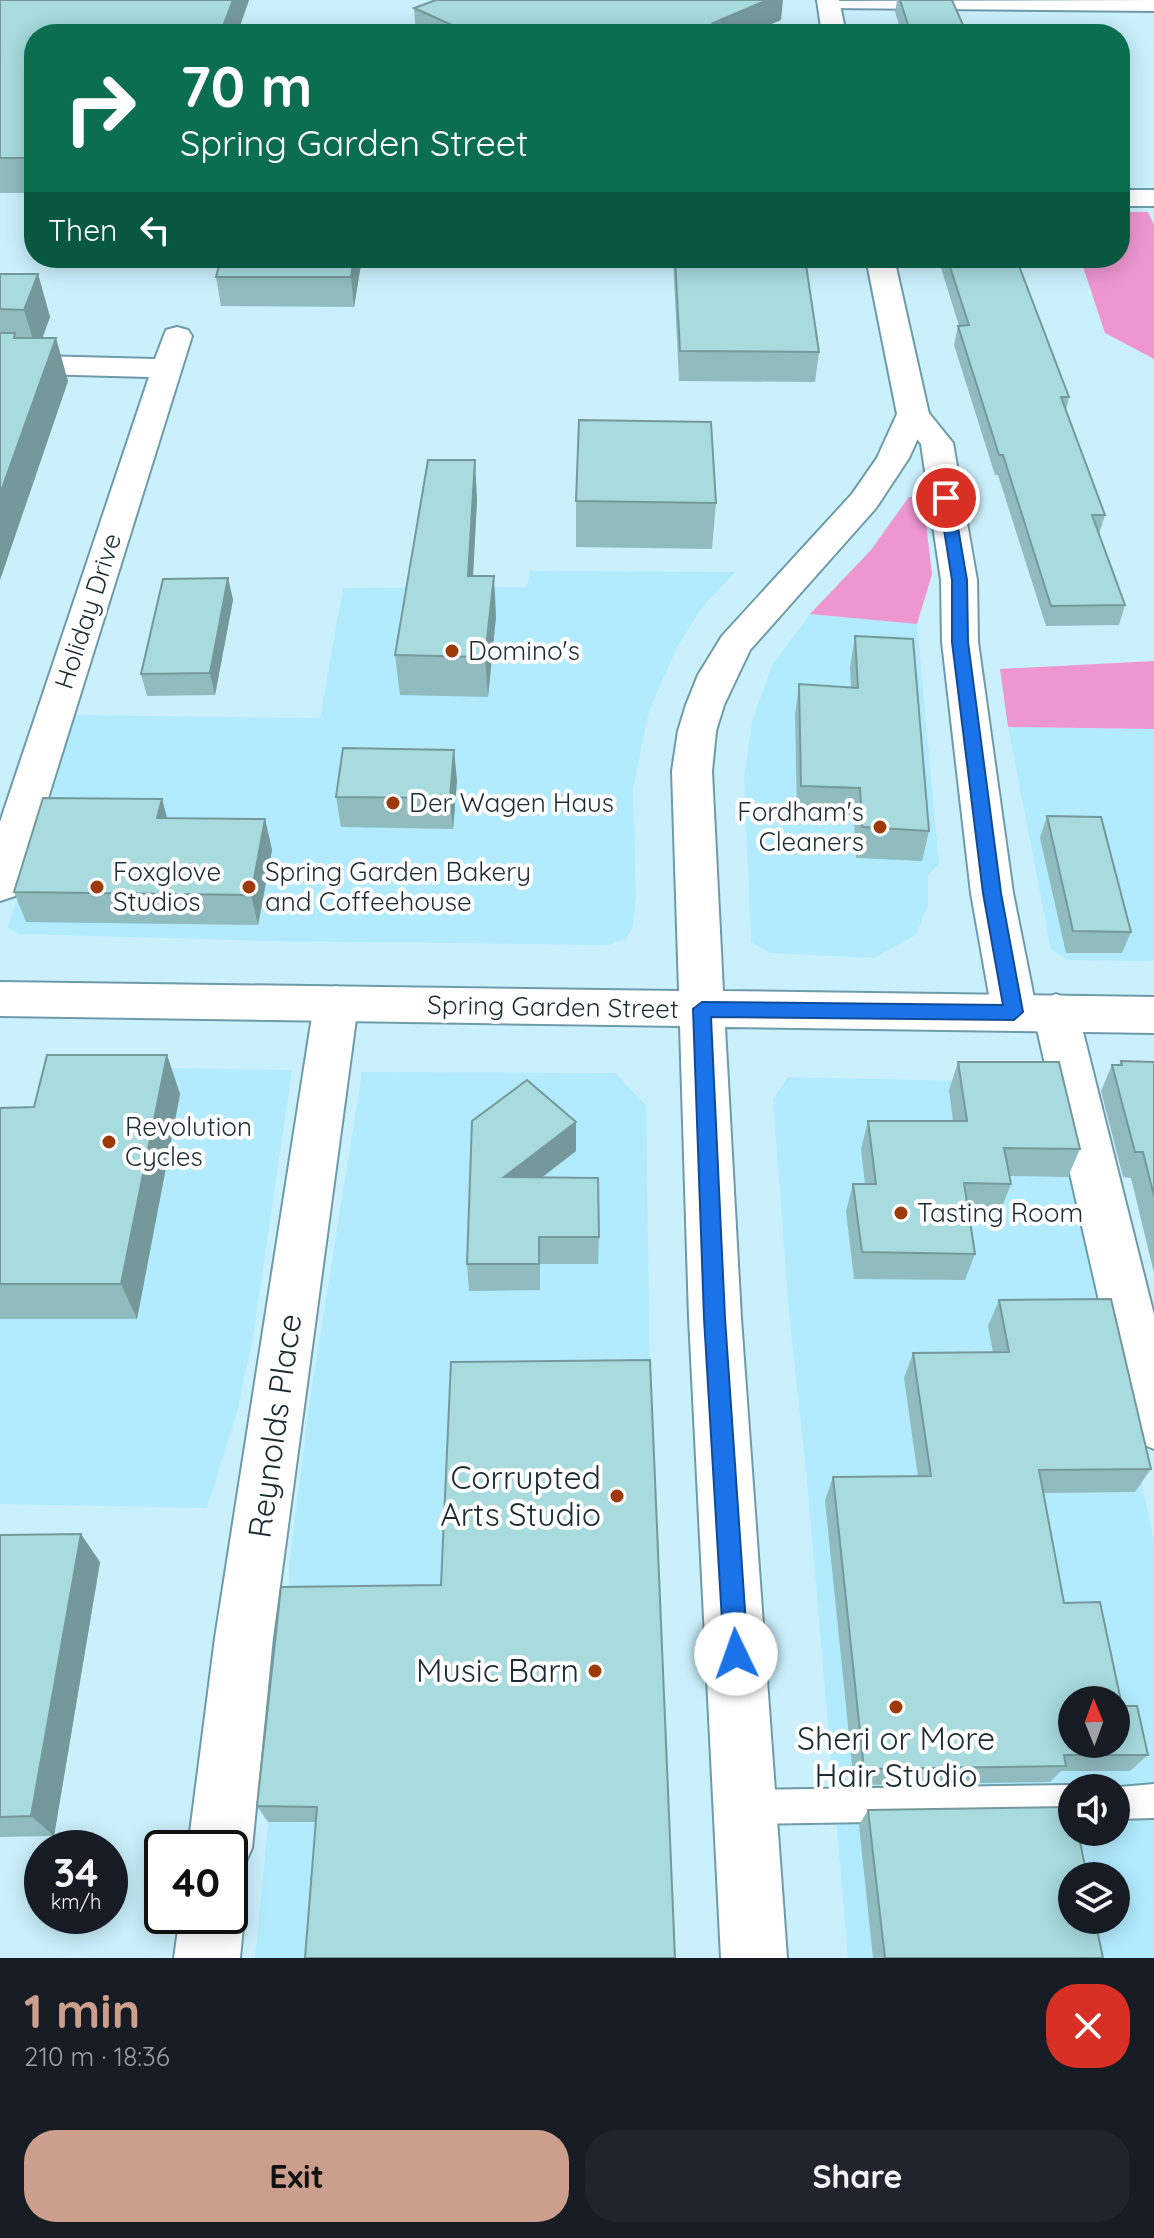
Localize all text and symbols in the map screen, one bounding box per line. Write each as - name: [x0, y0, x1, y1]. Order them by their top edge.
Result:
- text: 70 m: [180, 51, 312, 121]
- icon: right: [48, 56, 152, 160]
- text: Spring Garden Street: [180, 120, 528, 165]
- icon: left: [133, 208, 177, 252]
- text: Then: [48, 211, 117, 249]
- pin: [912, 464, 980, 532]
- icon: arrive: [924, 476, 968, 520]
- street label: Holiday Drive: [47, 529, 128, 693]
- place label: Domino's: [468, 634, 580, 667]
- marker: Domino's: [443, 642, 461, 660]
- place label: Der Wagen Haus: [409, 786, 614, 819]
- marker: Der Wagen Haus: [384, 794, 402, 812]
- place label: Fordham's Cleaners: [737, 795, 864, 858]
- marker: Fordham's Cleaners: [871, 818, 889, 836]
- place label: Foxglove Studios: [113, 855, 221, 918]
- place label: Spring Garden Bakery and Coffeehouse: [265, 855, 531, 918]
- marker: Foxglove Studios: [88, 878, 106, 896]
- marker: Spring Garden Bakery and Coffeehouse: [240, 878, 258, 896]
- street label: Spring Garden Street: [427, 988, 679, 1025]
- place label: Revolution Cycles: [125, 1110, 252, 1173]
- marker: Revolution Cycles: [100, 1133, 118, 1151]
- place label: Tasting Room: [917, 1196, 1083, 1229]
- marker: Tasting Room: [892, 1204, 910, 1222]
- street label: Reynolds Place: [238, 1311, 310, 1540]
- place label: Corrupted Arts Studio: [440, 1457, 601, 1534]
- marker: Corrupted Arts Studio: [608, 1487, 626, 1505]
- position arrow: [694, 1612, 778, 1696]
- place label: Music Barn: [416, 1650, 579, 1690]
- marker: Music Barn: [586, 1662, 604, 1680]
- north arrow: [1058, 1686, 1130, 1758]
- map controls: [1058, 1686, 1130, 1934]
- marker: Sheri or More Hair Studio: [887, 1698, 905, 1716]
- place label: Sheri or More Hair Studio: [797, 1718, 995, 1795]
- button: sound: [1058, 1774, 1130, 1846]
- speed limit sign: 40: [144, 1830, 248, 1934]
- text: 34: [54, 1847, 99, 1897]
- button: layers: [1058, 1862, 1130, 1934]
- text: km/h: [51, 1889, 101, 1914]
- text: 1 min: [24, 1980, 140, 2040]
- button: close: [1046, 1984, 1130, 2068]
- text: 210 m · 18:36: [24, 2040, 170, 2073]
- button: Exit: [24, 2130, 569, 2222]
- button: Share: [585, 2130, 1130, 2222]

